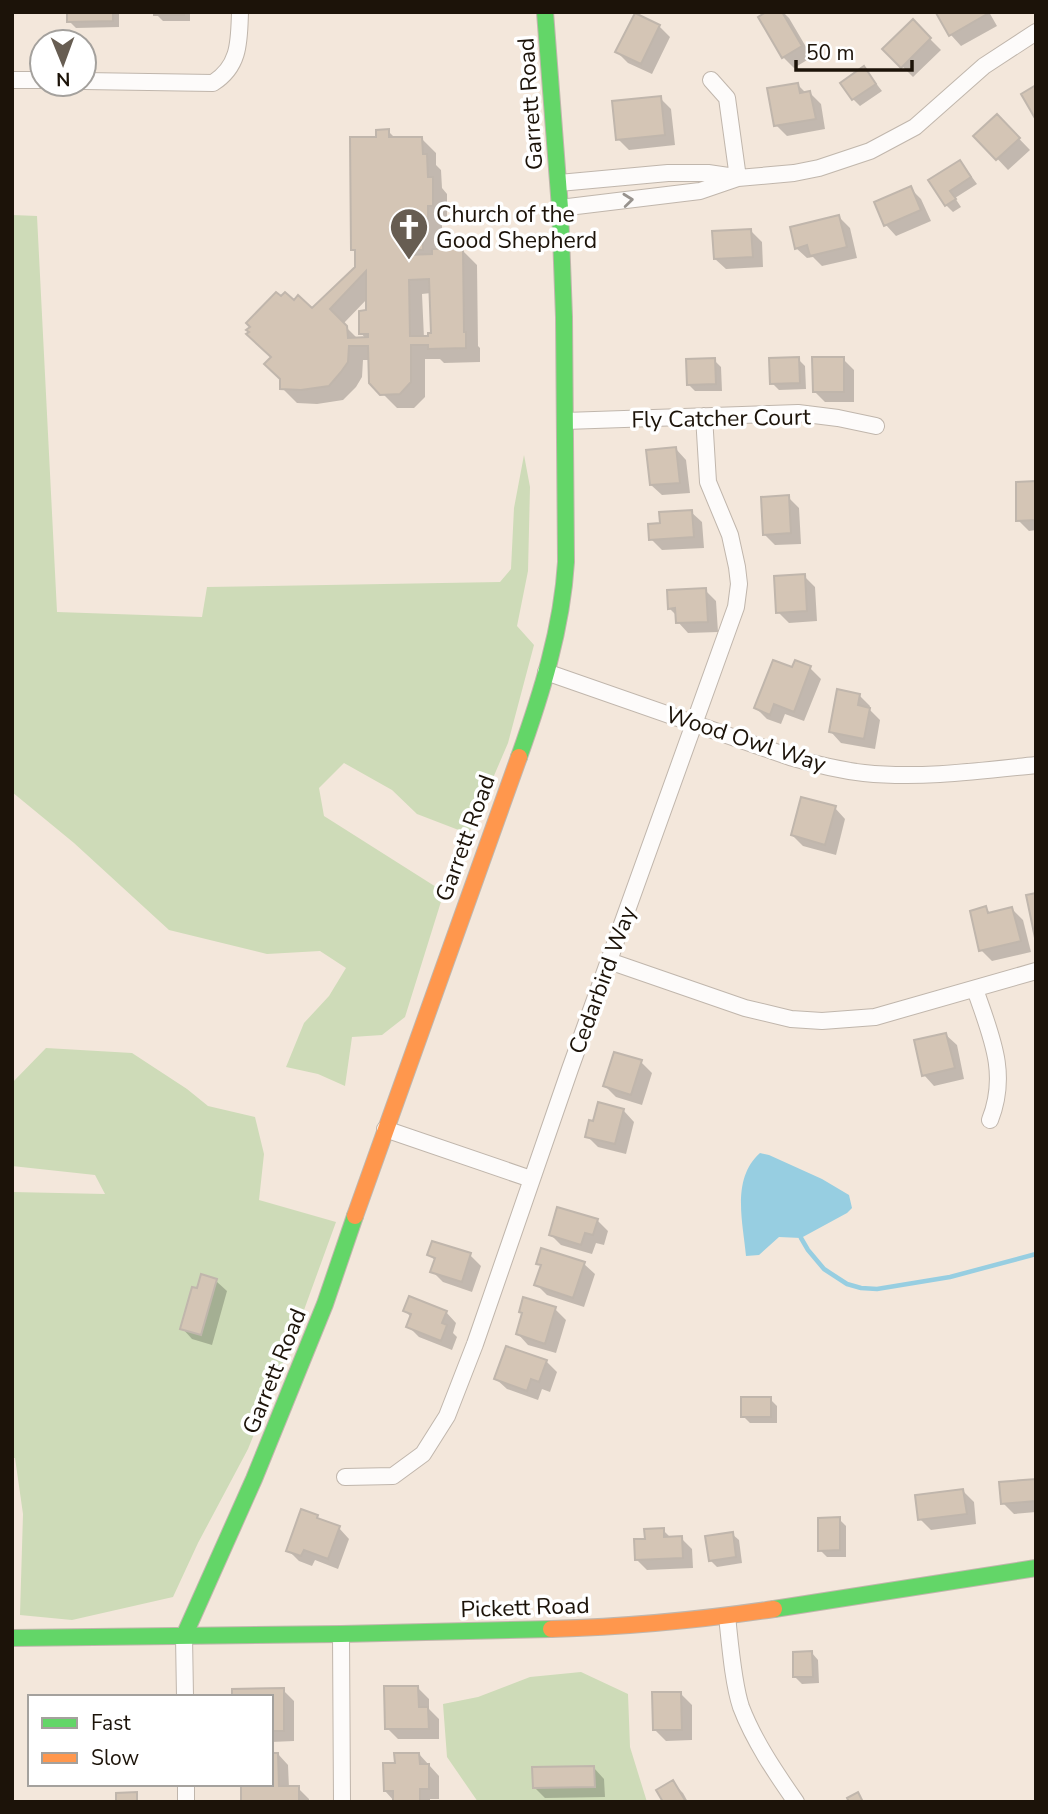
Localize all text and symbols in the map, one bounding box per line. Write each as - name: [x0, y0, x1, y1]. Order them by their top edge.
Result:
- north arrow: [28, 28, 98, 98]
- scale bar: [796, 28, 912, 72]
- street label: Garrett Road: [510, 37, 551, 171]
- text: 50 m: [806, 39, 855, 67]
- text: N: [56, 66, 71, 92]
- one-way arrow: [622, 193, 634, 208]
- place label: Church of the Good Shepherd: [436, 199, 597, 256]
- church icon: Church of the Good Shepherd: [388, 206, 430, 261]
- street label: Fly Catcher Court: [631, 401, 812, 436]
- street label: Wood Owl Way: [662, 699, 830, 780]
- street label: Garrett Road: [428, 771, 503, 906]
- street label: Cedarbird Way: [561, 902, 644, 1058]
- street label: Garrett Road: [235, 1304, 314, 1438]
- street label: Pickett Road: [460, 1590, 590, 1625]
- legend: [28, 1695, 273, 1786]
- text: Fast: [91, 1709, 131, 1737]
- text: Slow: [91, 1744, 140, 1772]

